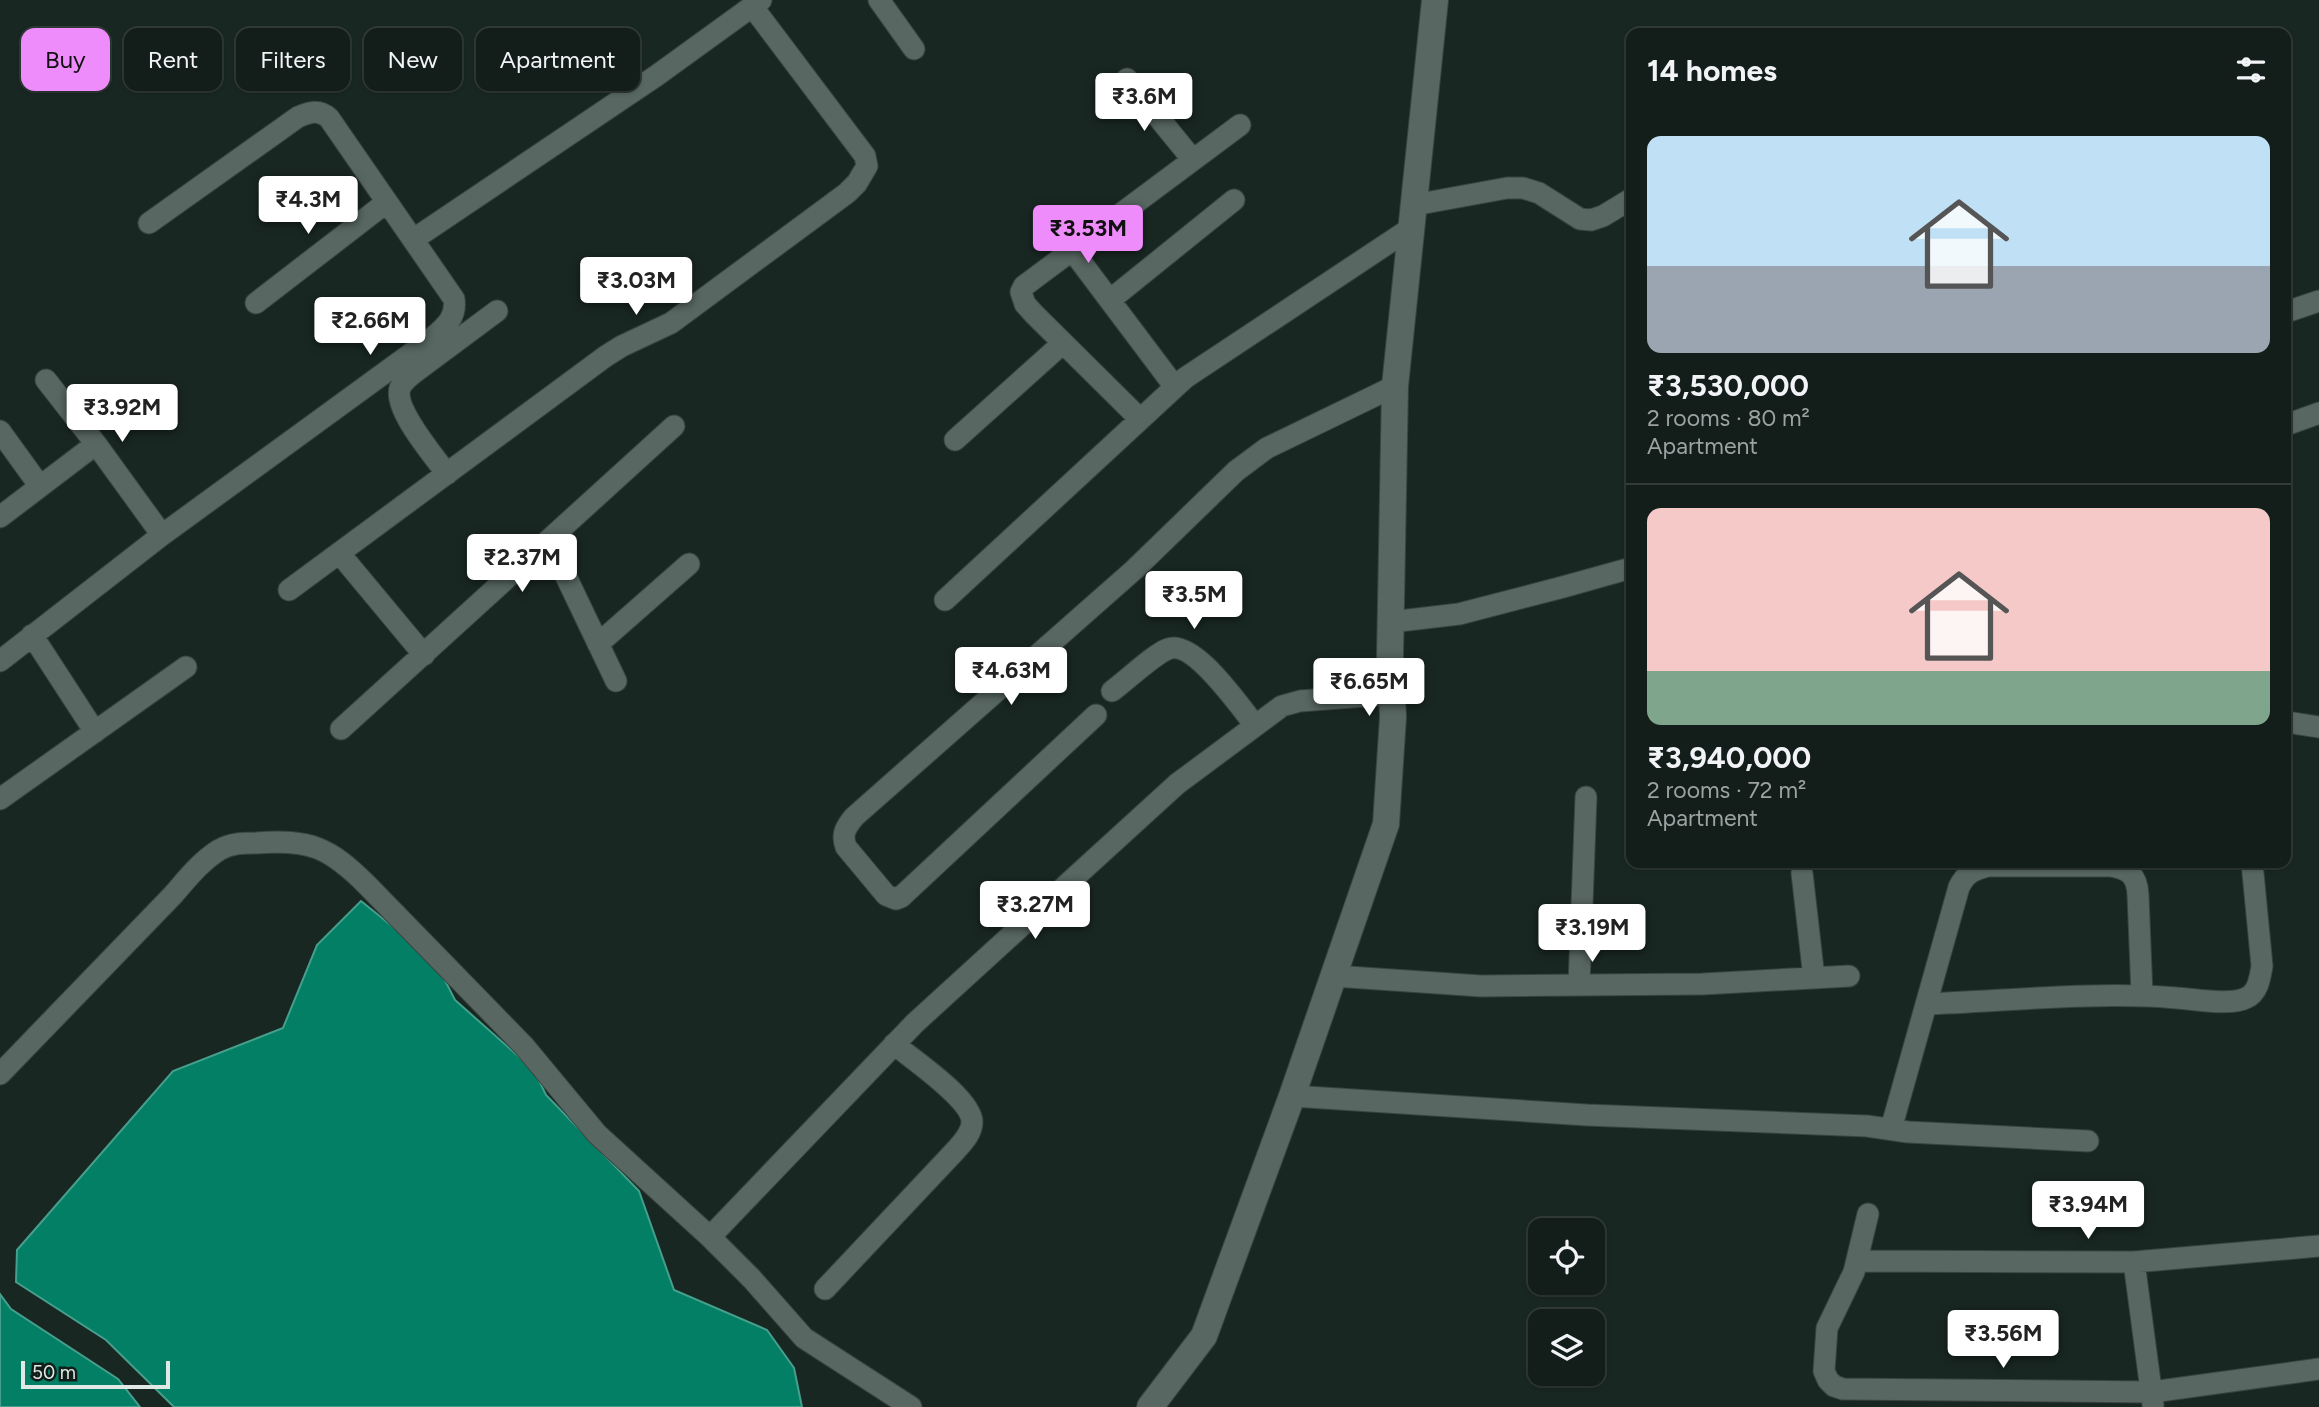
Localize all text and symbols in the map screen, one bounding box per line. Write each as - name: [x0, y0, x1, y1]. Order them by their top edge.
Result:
- chip: Buy: [21, 28, 110, 91]
- chip: Rent: [124, 28, 222, 91]
- chip: Filters: [236, 28, 350, 91]
- chip: New: [364, 28, 462, 91]
- chip: Apartment: [476, 28, 640, 91]
- icon: filters: [2232, 51, 2270, 89]
- text: 14 homes: [1647, 52, 1777, 89]
- pin: ₹3.6M: [1095, 74, 1193, 133]
- text: ₹3.6M: [1111, 82, 1177, 110]
- pin: ₹4.3M: [259, 176, 357, 236]
- icon: home: [1896, 181, 2022, 307]
- text: ₹4.3M: [275, 185, 341, 213]
- pin: ₹3.53M: [1031, 205, 1145, 265]
- text: ₹3.53M: [1049, 214, 1127, 242]
- pin: ₹3.03M: [579, 258, 693, 317]
- text: ₹3.03M: [596, 266, 676, 294]
- pin: ₹2.66M: [313, 298, 427, 357]
- text: ₹2.66M: [330, 306, 410, 334]
- text: ₹3,530,000: [1647, 367, 1809, 404]
- pin: ₹3.92M: [65, 384, 179, 444]
- text: ₹3.92M: [83, 393, 161, 421]
- text: 2 rooms · 80 m²: [1647, 404, 1810, 432]
- text: Apartment: [1647, 432, 1758, 460]
- pin: ₹2.37M: [465, 534, 579, 594]
- text: ₹2.37M: [483, 543, 561, 571]
- icon: home: [1896, 553, 2022, 679]
- pin: ₹3.5M: [1145, 572, 1243, 631]
- text: ₹3.5M: [1161, 580, 1227, 608]
- pin: ₹4.63M: [954, 648, 1068, 707]
- text: ₹4.63M: [971, 656, 1051, 684]
- pin: ₹6.65M: [1312, 658, 1426, 718]
- text: ₹6.65M: [1329, 667, 1409, 695]
- text: ₹3,940,000: [1647, 739, 1811, 776]
- text: 2 rooms · 72 m²: [1647, 776, 1806, 804]
- text: Apartment: [1647, 804, 1758, 832]
- pin: ₹3.27M: [978, 881, 1092, 941]
- text: ₹3.27M: [996, 890, 1074, 918]
- pin: ₹3.19M: [1535, 904, 1649, 964]
- text: ₹3.19M: [1554, 913, 1630, 941]
- pin: ₹3.94M: [2031, 1182, 2145, 1241]
- text: ₹3.94M: [2048, 1190, 2128, 1218]
- map controls: [1528, 1218, 1605, 1386]
- button: locate: [1528, 1218, 1605, 1295]
- button: layers: [1528, 1309, 1605, 1386]
- pin: ₹3.56M: [1946, 1310, 2060, 1370]
- text: ₹3.56M: [1964, 1319, 2042, 1347]
- scale bar: [21, 1358, 170, 1390]
- text: 50 m: [32, 1361, 76, 1384]

